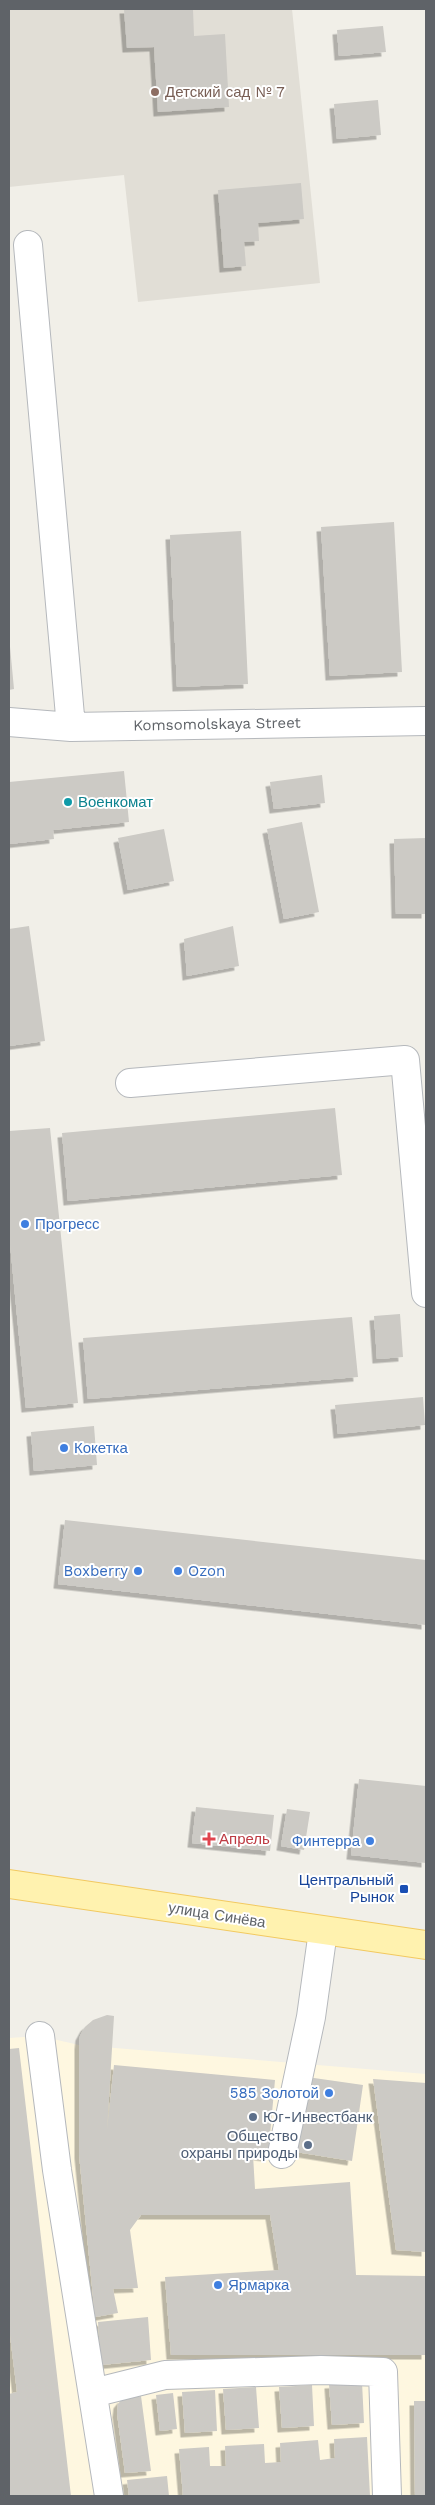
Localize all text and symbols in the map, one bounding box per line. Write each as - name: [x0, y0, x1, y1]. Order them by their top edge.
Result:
- place label: Детский сад № 7: [165, 83, 285, 101]
- marker: Детский сад № 7: [149, 86, 161, 98]
- street label: Komsomolskaya Street: [133, 714, 302, 734]
- place label: Военкомат: [78, 793, 153, 811]
- marker: Военкомат: [62, 796, 74, 808]
- place label: Прогресс: [35, 1215, 100, 1233]
- marker: Прогресс: [19, 1218, 31, 1230]
- place label: Кокетка: [74, 1439, 128, 1457]
- marker: Кокетка: [58, 1442, 70, 1454]
- place label: Boxberry: [63, 1562, 128, 1580]
- place label: Ozon: [188, 1562, 225, 1580]
- marker: Boxberry: [132, 1565, 144, 1577]
- marker: Ozon: [172, 1565, 184, 1577]
- place label: Апрель: [219, 1830, 270, 1848]
- place label: Финтерра: [292, 1832, 361, 1850]
- marker: Апрель: [203, 1833, 215, 1845]
- marker: Финтерра: [364, 1835, 376, 1847]
- place label: Центральный Рынок: [299, 1871, 394, 1906]
- marker: Центральный Рынок: [398, 1883, 410, 1895]
- street label: улица Синёва: [167, 1898, 268, 1932]
- place label: 585 Золотой: [230, 2084, 319, 2102]
- marker: 585 Золотой: [323, 2087, 335, 2099]
- place label: Юг-Инвестбанк: [263, 2108, 373, 2126]
- marker: Юг-Инвестбанк: [247, 2111, 259, 2123]
- place label: Общество охраны природы: [181, 2127, 298, 2162]
- marker: Общество охраны природы: [302, 2139, 314, 2151]
- place label: Ярмарка: [228, 2276, 290, 2294]
- marker: Ярмарка: [212, 2279, 224, 2291]

